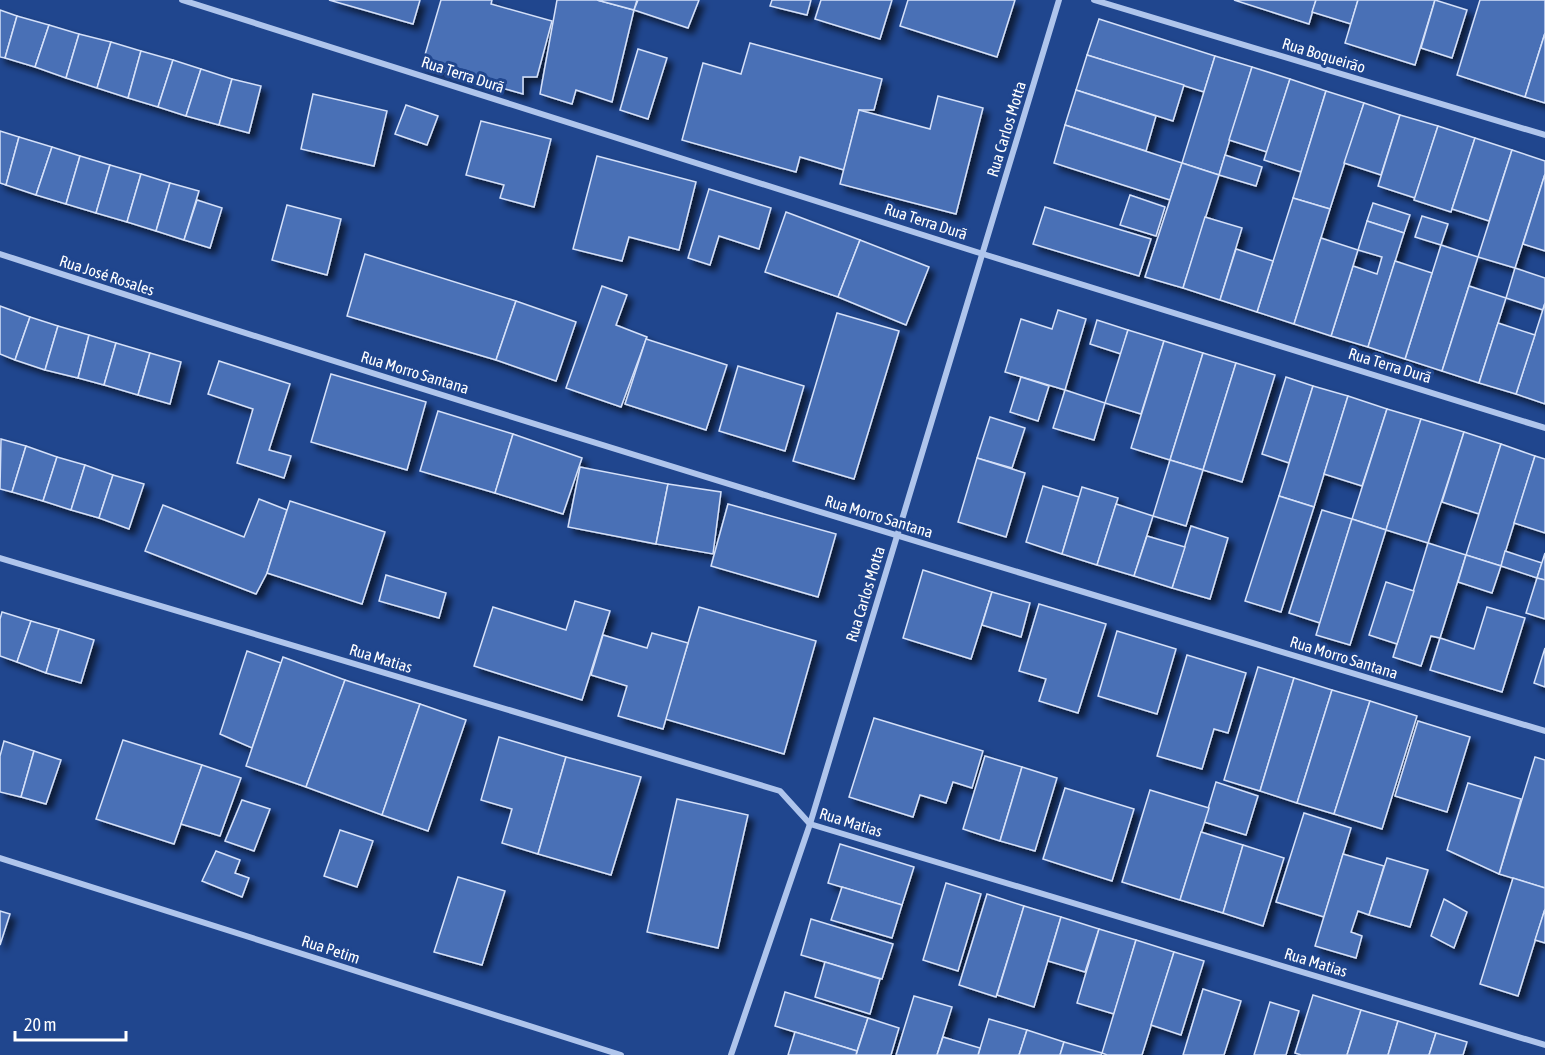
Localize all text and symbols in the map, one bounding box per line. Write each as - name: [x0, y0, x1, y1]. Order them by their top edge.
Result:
- street label: Rua Boqueirão: [1280, 34, 1368, 77]
- street label: Rua Terra Durã: [419, 52, 507, 96]
- street label: Rua Carlos Motta: [983, 79, 1029, 179]
- street label: Rua Terra Durã: [882, 199, 970, 243]
- street label: Rua José Rosales: [57, 251, 157, 299]
- street label: Rua Terra Durã: [1346, 344, 1434, 386]
- street label: Rua Morro Santana: [359, 347, 471, 397]
- street label: Rua Morro Santana: [823, 491, 935, 541]
- street label: Rua Carlos Motta: [842, 544, 888, 644]
- street label: Rua Morro Santana: [1288, 632, 1400, 682]
- street label: Rua Matias: [347, 640, 415, 676]
- street label: Rua Matias: [817, 804, 885, 840]
- street label: Rua Petim: [300, 931, 362, 967]
- street label: Rua Matias: [1282, 944, 1350, 980]
- scale bar: [15, 1004, 126, 1042]
- text: 20 m: [24, 1014, 56, 1035]

